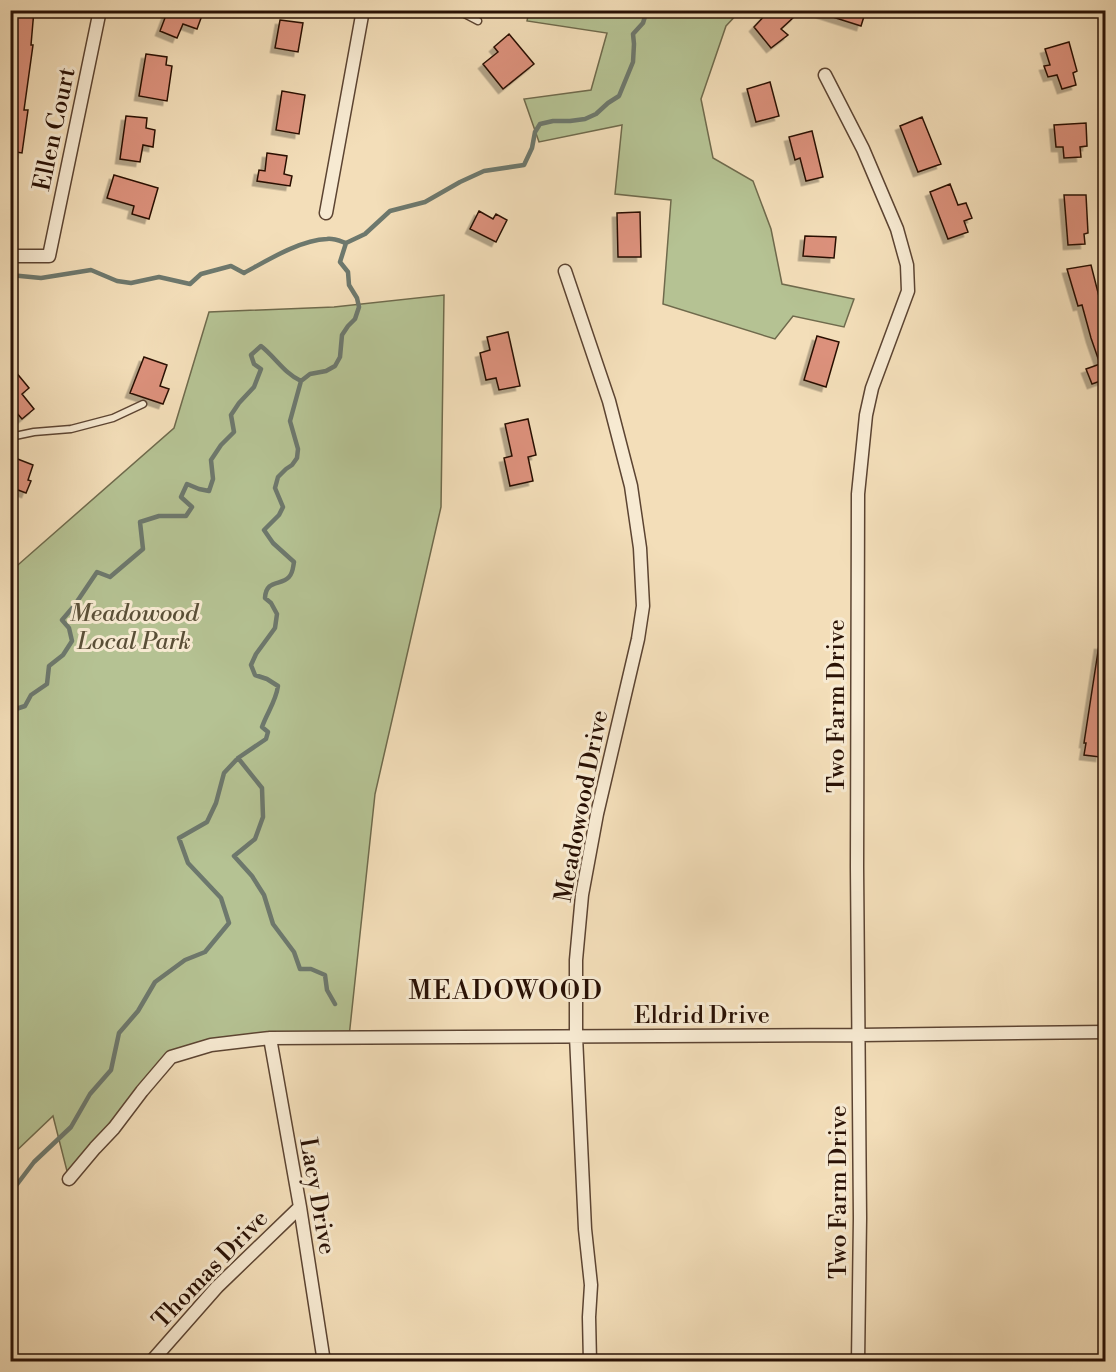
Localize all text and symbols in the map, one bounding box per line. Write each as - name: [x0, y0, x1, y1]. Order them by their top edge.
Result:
- street label: Ellen Court: [27, 64, 83, 194]
- park label: Meadowood Local Park: [70, 599, 200, 657]
- street label: Two Farm Drive: [822, 619, 852, 793]
- street label: Meadowood Drive: [549, 708, 615, 905]
- district label: MEADOWOOD: [409, 975, 603, 1007]
- street label: Eldrid Drive: [634, 1001, 770, 1031]
- street label: Two Farm Drive: [824, 1105, 854, 1279]
- street label: Lacy Drive: [292, 1136, 342, 1257]
- street label: Thomas Drive: [146, 1204, 275, 1335]

